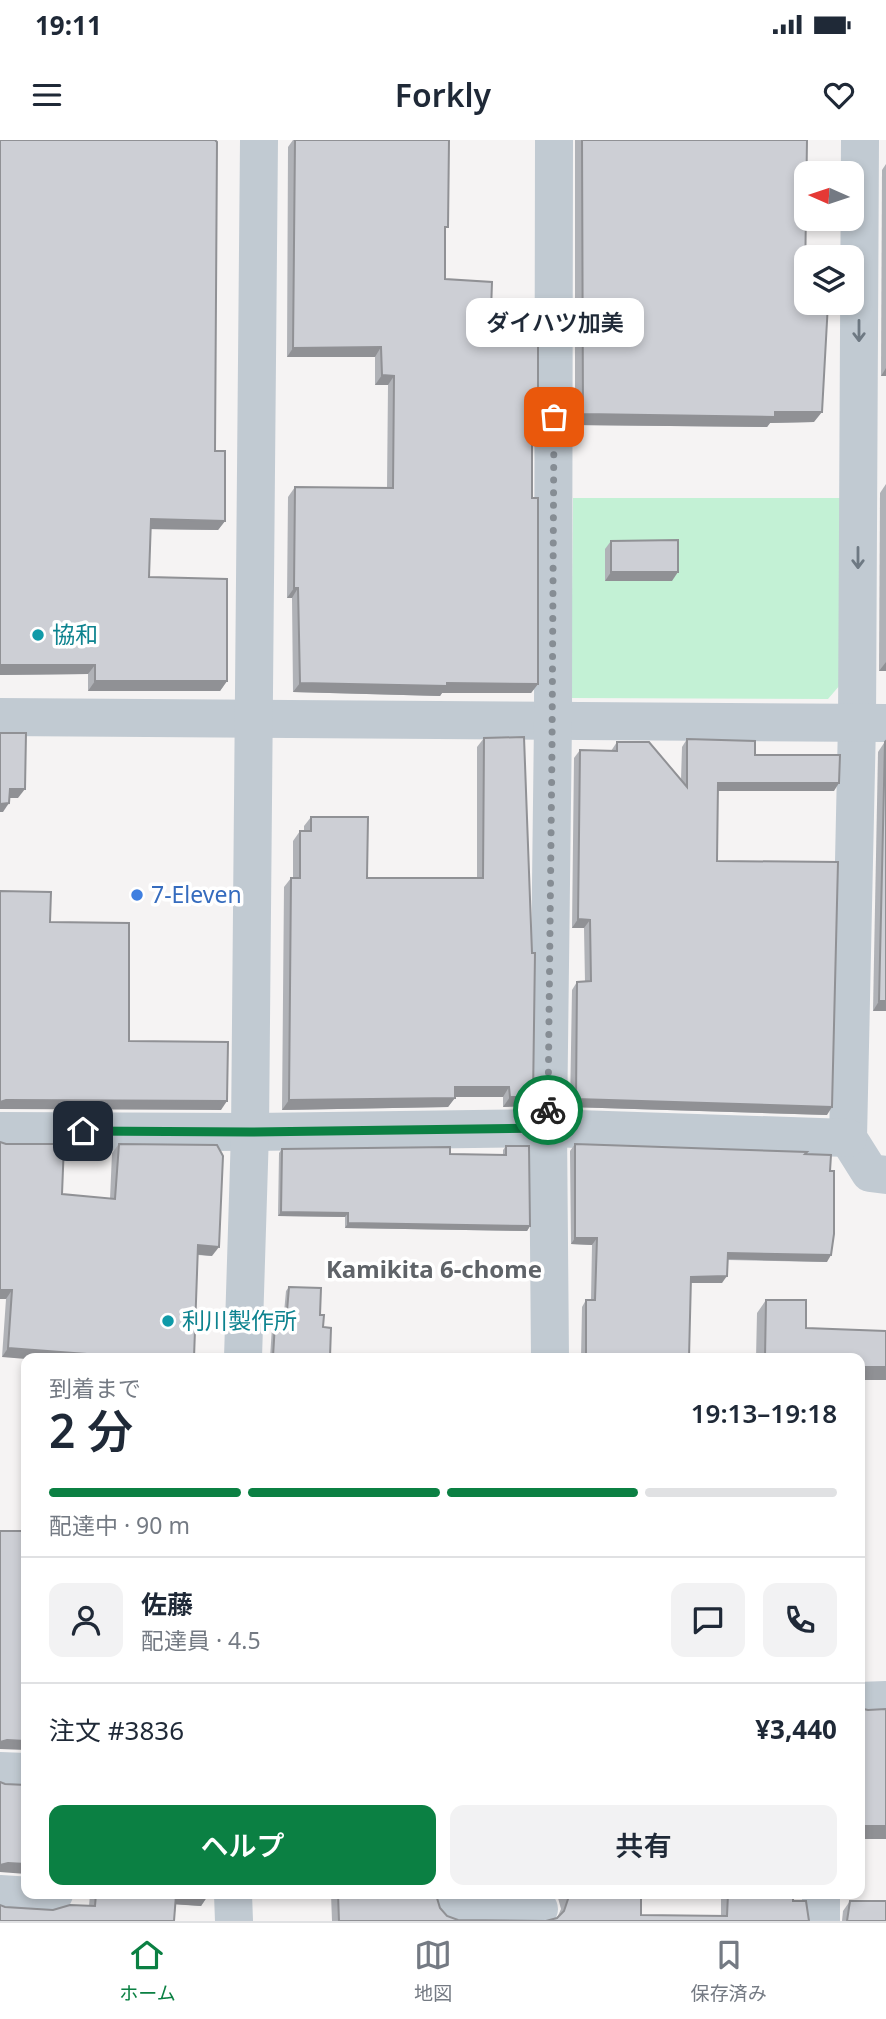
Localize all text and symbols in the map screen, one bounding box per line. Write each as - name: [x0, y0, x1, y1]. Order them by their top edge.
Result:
- text: 19:11: [35, 7, 102, 43]
- text: Forkly: [395, 73, 491, 116]
- icon: menu: [28, 76, 66, 114]
- icon: heart: [820, 76, 858, 114]
- north arrow: [794, 161, 864, 231]
- map controls: [794, 161, 864, 315]
- button: layers: [794, 245, 864, 315]
- callout: ダイハツ加美: [465, 298, 643, 347]
- text: ダイハツ加美: [486, 306, 624, 338]
- one-way arrow: [852, 319, 866, 342]
- pin: [524, 387, 584, 447]
- icon: bag: [535, 398, 573, 436]
- one-way arrow: [851, 546, 865, 569]
- place label: 協和: [52, 618, 98, 650]
- marker: 協和: [30, 627, 46, 643]
- place label: 7-Eleven: [151, 878, 242, 910]
- marker: 7-Eleven: [129, 887, 145, 903]
- courier: [513, 1075, 583, 1145]
- icon: bike: [529, 1091, 567, 1129]
- pin: [53, 1101, 113, 1161]
- icon: home: [64, 1112, 102, 1150]
- district label: Kamikita 6-chome: [326, 1252, 542, 1285]
- place label: 利川製作所: [182, 1304, 297, 1336]
- marker: 利川製作所: [160, 1313, 176, 1329]
- text: 到着まで: [49, 1372, 141, 1404]
- text: 19:13–19:18: [691, 1395, 837, 1431]
- text: 2 分: [49, 1399, 133, 1461]
- text: 配達中 · 90 m: [49, 1509, 190, 1541]
- button: person: [49, 1583, 123, 1657]
- button: chat: [671, 1583, 745, 1657]
- button: phone: [763, 1583, 837, 1657]
- text: 佐藤: [141, 1586, 193, 1622]
- text: 配達員 · 4.5: [141, 1624, 261, 1656]
- text: ¥3,440: [755, 1711, 837, 1747]
- text: 注文 #3836: [49, 1712, 184, 1748]
- button: ヘルプ: [49, 1805, 436, 1885]
- button: 共有: [450, 1805, 837, 1885]
- tab: ホーム: [119, 1936, 176, 2006]
- tab: 地図: [414, 1936, 452, 2006]
- tab: 保存済み: [691, 1936, 767, 2006]

